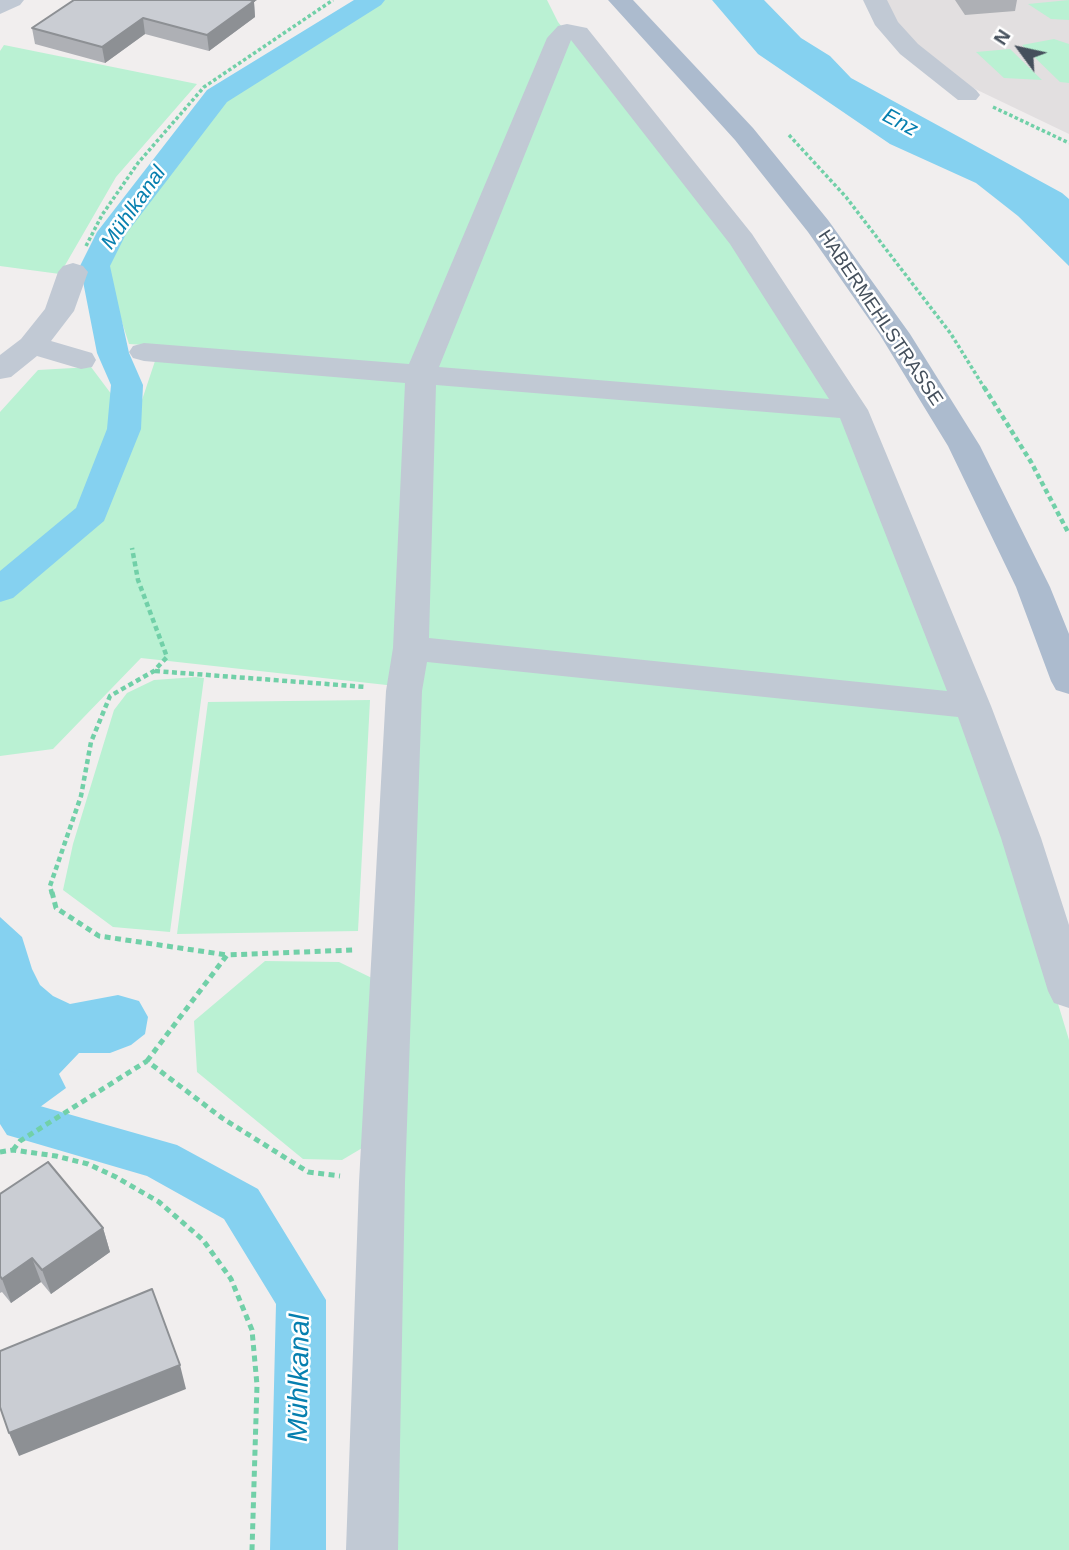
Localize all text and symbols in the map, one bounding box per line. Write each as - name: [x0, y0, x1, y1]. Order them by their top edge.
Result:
- north arrow: [985, 14, 1055, 84]
- text: N: [989, 26, 1015, 49]
- water label: Enz: [878, 103, 922, 143]
- water label: Mühlkanal: [96, 162, 172, 254]
- street label: HABERMEHLSTRASSE: [813, 226, 947, 410]
- water label: Mühlkanal: [282, 1314, 318, 1442]

